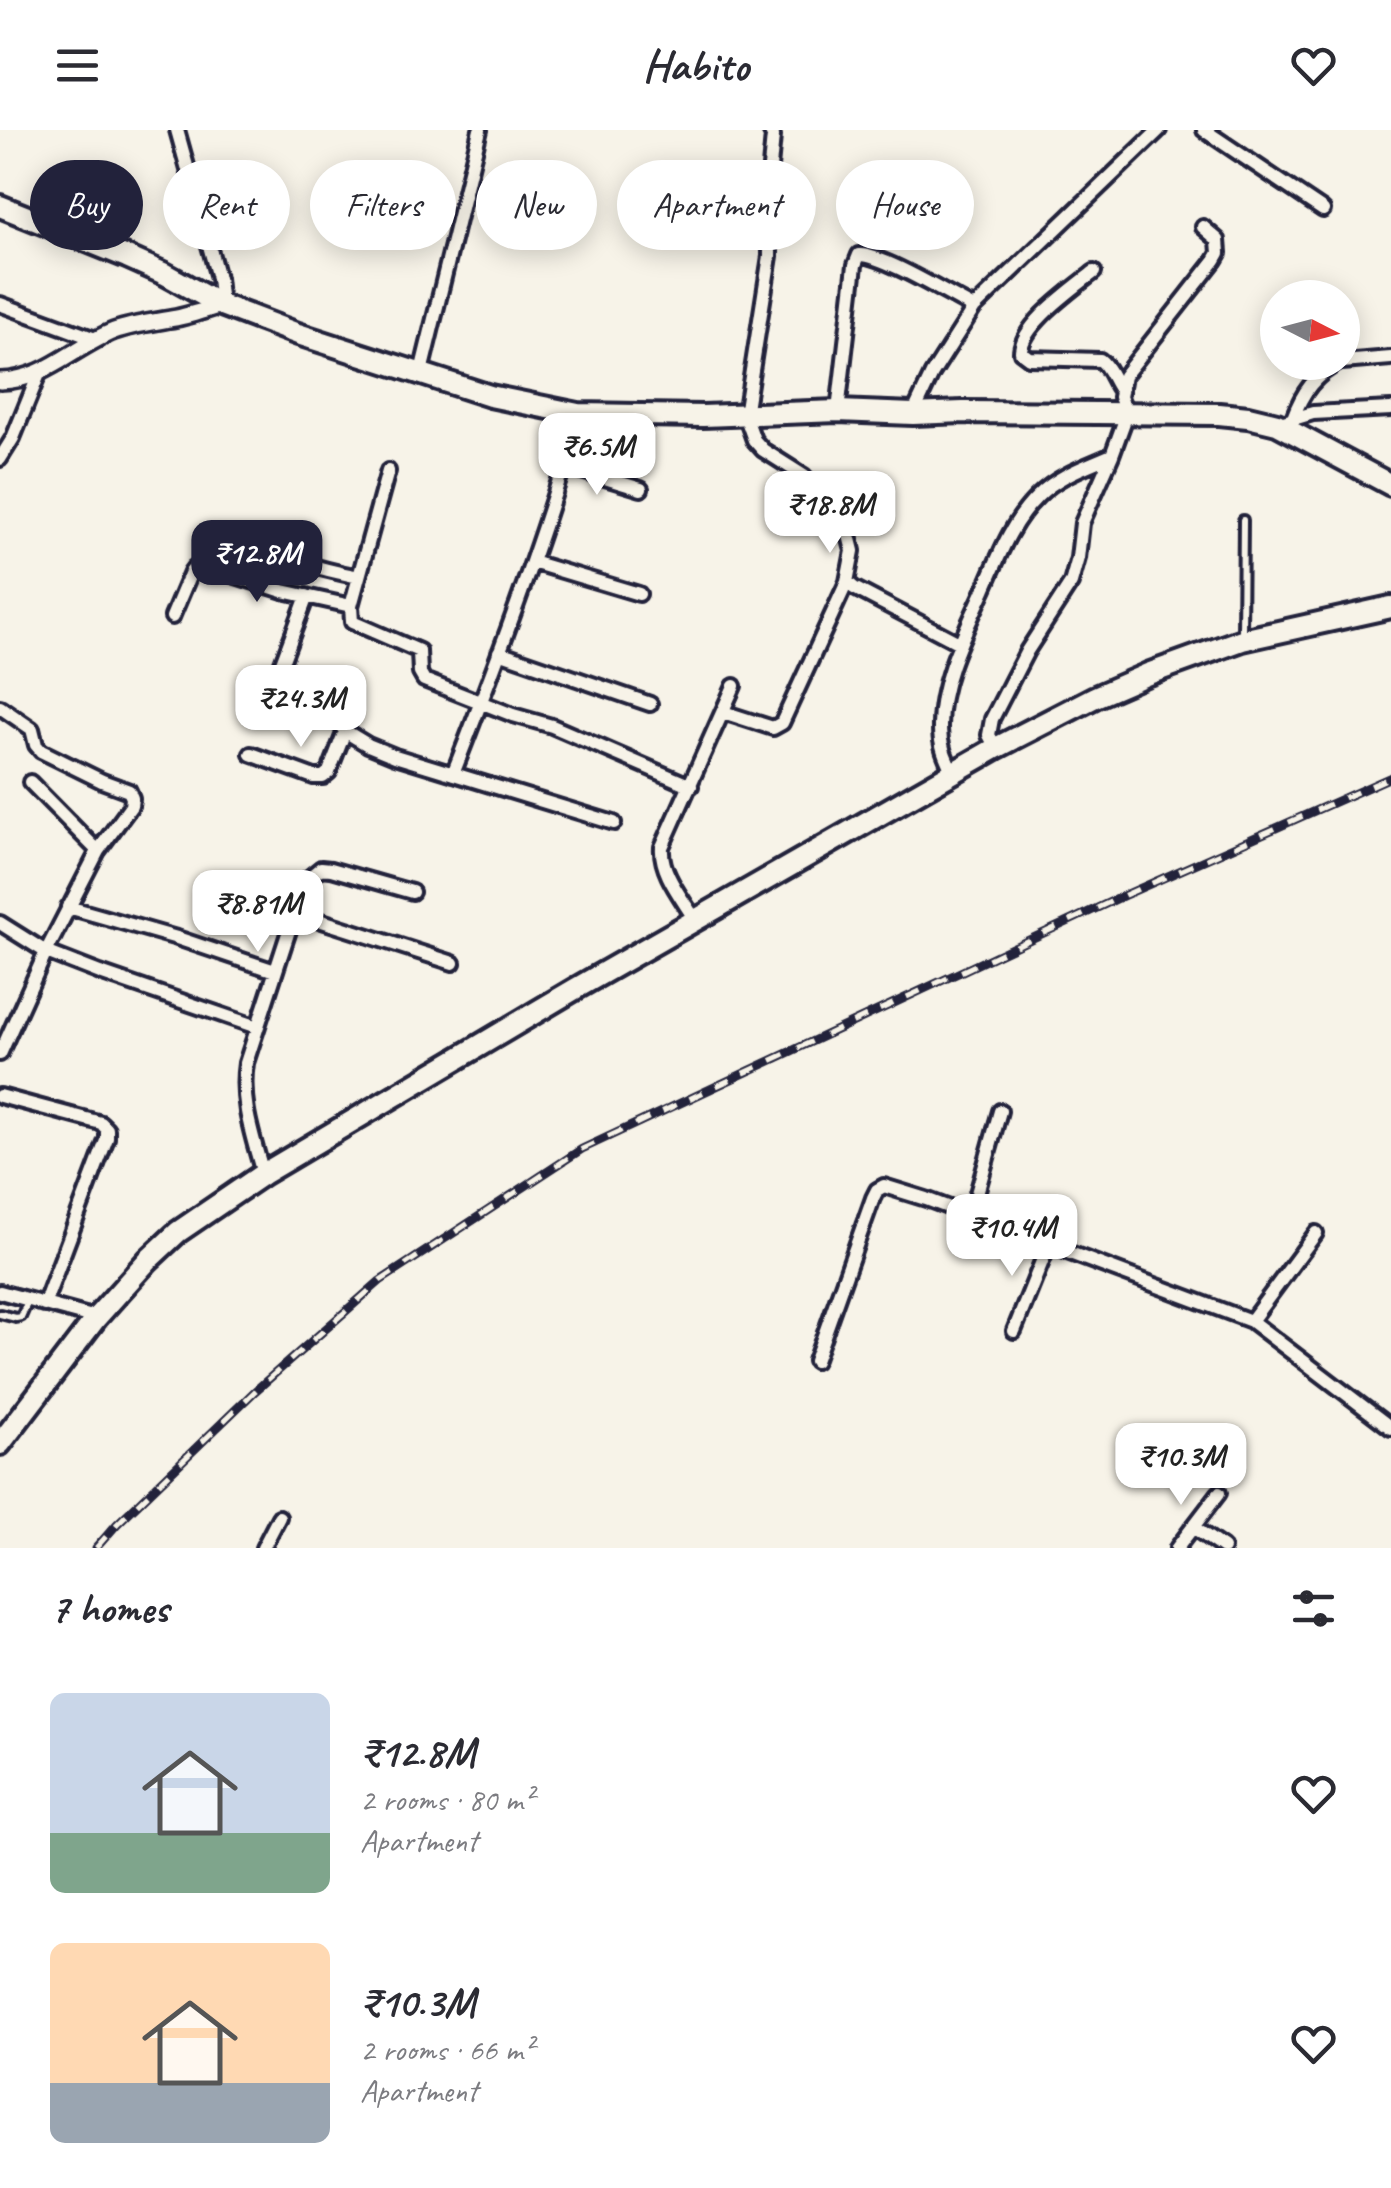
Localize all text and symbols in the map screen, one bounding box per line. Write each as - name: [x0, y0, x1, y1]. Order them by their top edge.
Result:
- text: Habito: [643, 37, 748, 94]
- icon: menu: [50, 38, 105, 93]
- icon: heart: [1286, 38, 1341, 93]
- chip: Buy: [30, 160, 143, 250]
- chip: Rent: [163, 160, 290, 250]
- chip: Filters: [310, 160, 456, 250]
- chip: New: [476, 160, 597, 250]
- chip: Apartment: [617, 160, 816, 250]
- chip: House: [836, 160, 974, 250]
- north arrow: [1260, 280, 1360, 380]
- map controls: [1260, 280, 1360, 380]
- pin: ₹6.5M: [527, 413, 667, 498]
- text: ₹6.5M: [560, 425, 634, 466]
- pin: ₹18.8M: [749, 471, 911, 556]
- text: ₹18.8M: [786, 483, 874, 524]
- pin: ₹12.8M: [176, 520, 338, 605]
- text: ₹12.8M: [213, 532, 301, 573]
- pin: ₹24.3M: [220, 665, 382, 750]
- text: ₹24.3M: [257, 677, 345, 718]
- pin: ₹8.81M: [177, 870, 339, 955]
- text: ₹8.81M: [214, 882, 302, 923]
- pin: ₹10.4M: [931, 1194, 1093, 1279]
- text: ₹10.4M: [968, 1206, 1056, 1247]
- pin: ₹10.3M: [1100, 1423, 1262, 1508]
- text: ₹10.3M: [1137, 1435, 1225, 1476]
- icon: filters: [1286, 1581, 1341, 1636]
- text: 7 homes: [50, 1582, 168, 1635]
- text: ₹12.8M: [360, 1726, 475, 1779]
- icon: home: [130, 1733, 250, 1853]
- icon: heart: [1286, 1766, 1341, 1821]
- text: 2 rooms · 80 m²: [360, 1779, 533, 1820]
- text: Apartment: [360, 1820, 478, 1861]
- text: ₹10.3M: [360, 1976, 475, 2029]
- icon: home: [130, 1983, 250, 2103]
- icon: heart: [1286, 2016, 1341, 2071]
- text: 2 rooms · 66 m²: [360, 2029, 533, 2070]
- text: Apartment: [360, 2070, 478, 2111]

